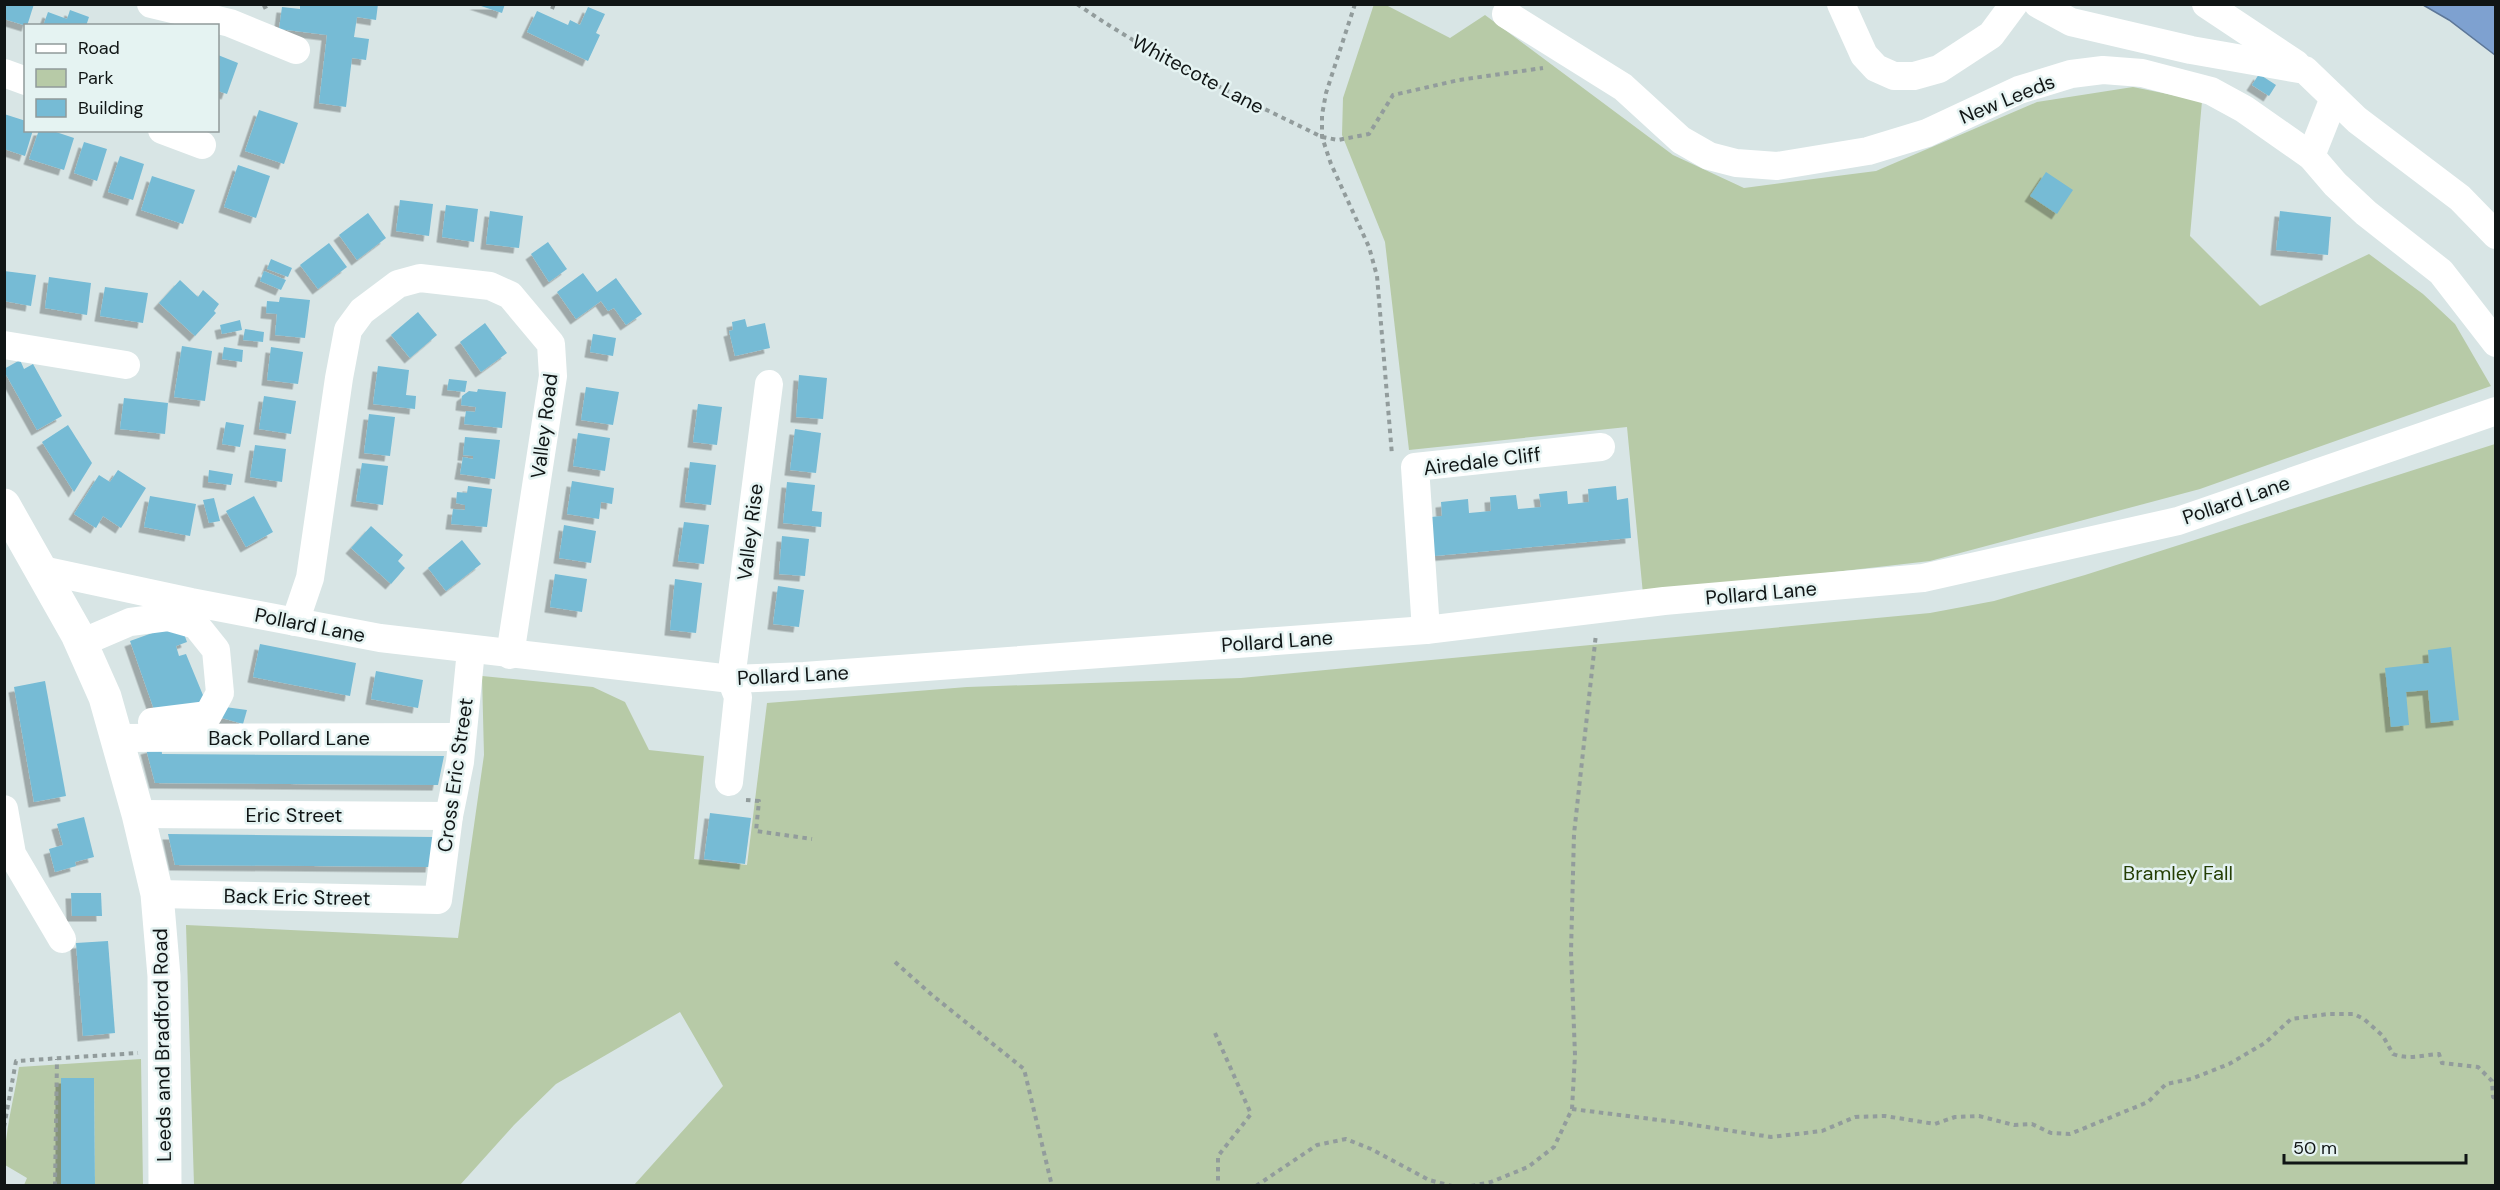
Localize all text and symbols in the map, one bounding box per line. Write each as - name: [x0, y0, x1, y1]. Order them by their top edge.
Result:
- legend: [24, 24, 219, 132]
- street label: Whitecote Lane: [1127, 28, 1269, 120]
- text: Road: [78, 36, 120, 60]
- text: Park: [78, 66, 114, 90]
- street label: New Leeds: [1955, 68, 2059, 130]
- text: Building: [78, 96, 143, 120]
- street label: Valley Road: [525, 372, 563, 480]
- street label: Airedale Cliff: [1422, 441, 1542, 481]
- street label: Pollard Lane: [2179, 470, 2293, 530]
- street label: Valley Rise: [731, 482, 769, 582]
- street label: Pollard Lane: [1704, 575, 1818, 611]
- street label: Pollard Lane: [253, 602, 367, 648]
- street label: Pollard Lane: [1220, 624, 1334, 658]
- street label: Pollard Lane: [736, 659, 850, 691]
- street label: Cross Eric Street: [431, 696, 479, 854]
- street label: Back Pollard Lane: [208, 725, 370, 751]
- street label: Eric Street: [246, 802, 343, 828]
- park label: Bramley Fall: [2123, 860, 2233, 886]
- street label: Back Eric Street: [223, 883, 371, 911]
- street label: Leeds and Bradford Road: [147, 928, 177, 1162]
- scale bar: [2284, 1127, 2466, 1165]
- text: 50 m: [2293, 1136, 2337, 1160]

